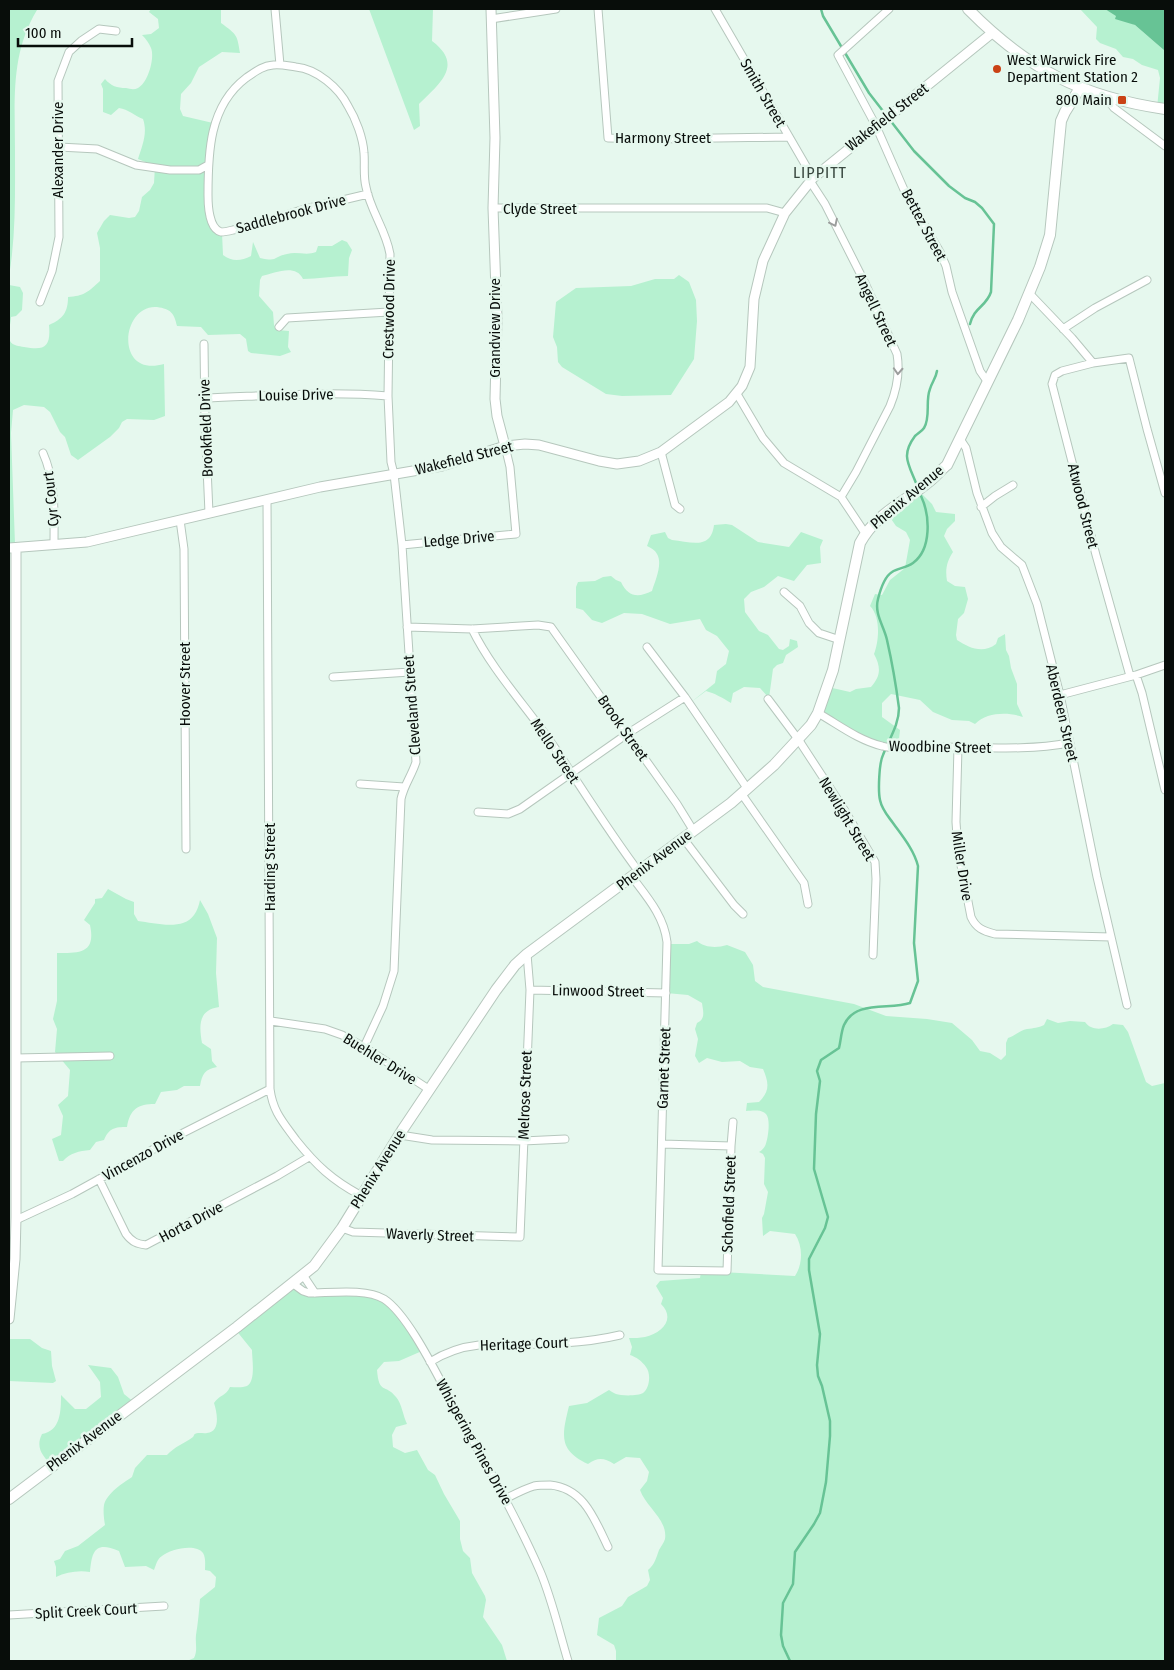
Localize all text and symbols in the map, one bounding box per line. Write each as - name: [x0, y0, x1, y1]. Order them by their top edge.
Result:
- scale bar: [18, 15, 131, 47]
- text: 100 m: [25, 24, 62, 42]
- place label: West Warwick Fire Department Station 2: [1007, 51, 1138, 86]
- street label: Smith Street: [736, 56, 790, 130]
- marker: West Warwick Fire Department Station 2: [991, 63, 1003, 75]
- street label: Wakefield Street: [842, 79, 932, 155]
- place label: 800 Main: [1056, 91, 1112, 109]
- marker: 800 Main: [1116, 94, 1128, 106]
- street label: Alexander Drive: [49, 102, 67, 198]
- street label: Harmony Street: [615, 129, 711, 147]
- district label: LIPPITT: [793, 163, 847, 182]
- street label: Bettez Street: [898, 186, 950, 264]
- street label: Saddlebrook Drive: [234, 191, 348, 237]
- street label: Clyde Street: [503, 200, 577, 218]
- one-way arrow: [828, 218, 838, 227]
- street label: Crestwood Drive: [379, 259, 399, 359]
- street label: Angell Street: [851, 271, 901, 349]
- street label: Grandview Drive: [486, 278, 504, 378]
- one-way arrow: [892, 368, 903, 376]
- street label: Brookfield Drive: [195, 379, 217, 477]
- street label: Louise Drive: [258, 385, 334, 405]
- street label: Wakefield Street: [413, 437, 515, 479]
- street label: Phenix Avenue: [867, 461, 947, 533]
- street label: Atwood Street: [1064, 462, 1102, 550]
- street label: Cyr Court: [39, 470, 63, 528]
- street label: Ledge Drive: [423, 527, 495, 551]
- street label: Hoover Street: [176, 642, 194, 726]
- street label: Cleveland Street: [400, 654, 424, 756]
- street label: Aberdeen Street: [1042, 663, 1082, 763]
- street label: Brook Street: [594, 692, 652, 764]
- street label: Mello Street: [527, 715, 583, 787]
- street label: Woodbine Street: [889, 737, 991, 757]
- street label: Newlight Street: [815, 774, 879, 864]
- street label: Harding Street: [261, 823, 279, 911]
- street label: Phenix Avenue: [613, 826, 695, 894]
- street label: Miller Drive: [948, 830, 976, 902]
- street label: Linwood Street: [552, 981, 644, 1001]
- street label: Garnet Street: [654, 1027, 674, 1109]
- street label: Buehler Drive: [340, 1029, 420, 1089]
- street label: Melrose Street: [514, 1050, 536, 1140]
- street label: Vincenzo Drive: [99, 1125, 187, 1185]
- street label: Phenix Avenue: [347, 1126, 409, 1212]
- street label: Schofield Street: [718, 1155, 740, 1253]
- street label: Horta Drive: [156, 1198, 226, 1246]
- street label: Waverly Street: [386, 1224, 474, 1246]
- street label: Heritage Court: [479, 1333, 569, 1355]
- street label: Whispering Pines Drive: [432, 1376, 516, 1508]
- street label: Phenix Avenue: [43, 1407, 125, 1475]
- street label: Split Creek Court: [34, 1599, 138, 1623]

